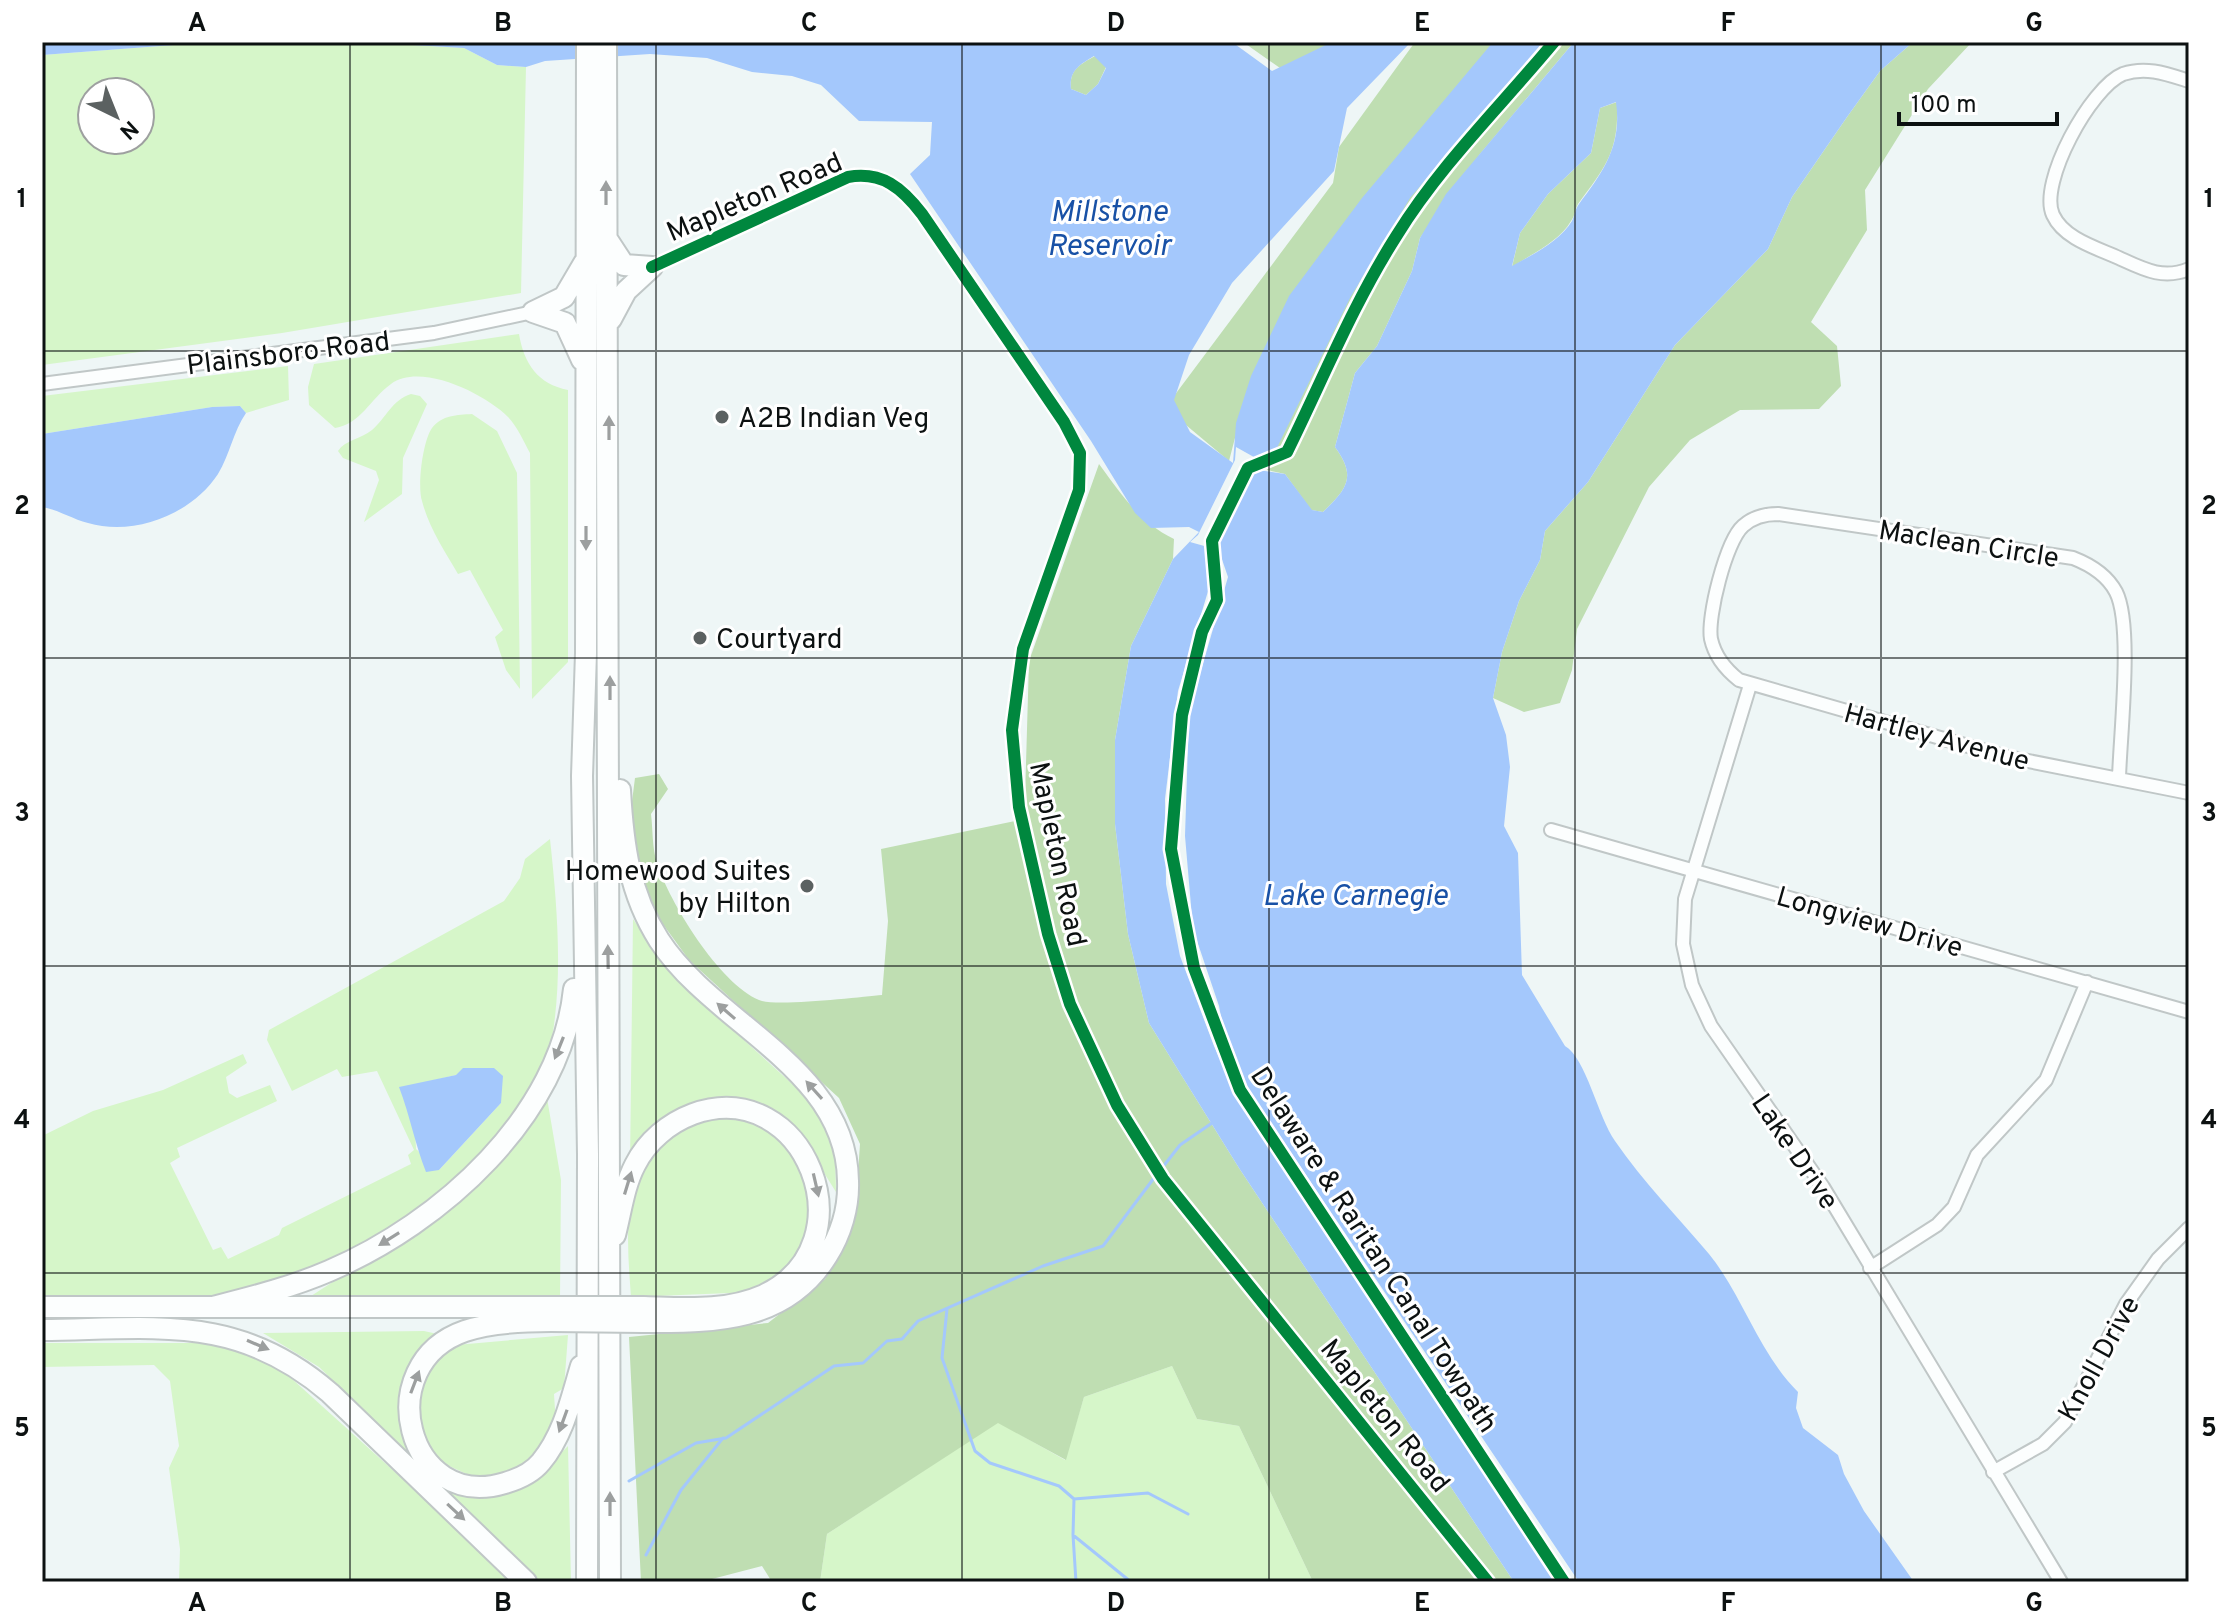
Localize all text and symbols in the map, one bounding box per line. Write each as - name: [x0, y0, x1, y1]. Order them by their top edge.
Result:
- text: A: [188, 8, 206, 41]
- text: B: [494, 8, 512, 41]
- text: C: [801, 8, 817, 41]
- text: D: [1107, 8, 1125, 41]
- text: E: [1414, 8, 1430, 41]
- text: F: [1721, 8, 1736, 41]
- text: G: [2025, 8, 2043, 41]
- north arrow: [76, 76, 156, 156]
- scale bar: [1899, 76, 2057, 126]
- text: 100 m: [1911, 91, 1977, 121]
- text: N: [113, 114, 143, 144]
- street label: Mapleton Road: [662, 146, 849, 252]
- one-way arrow: [600, 180, 612, 205]
- text: 1: [17, 184, 27, 217]
- text: 1: [2204, 184, 2214, 217]
- water label: Millstone Reservoir: [1047, 195, 1173, 266]
- street label: Plainsboro Road: [185, 325, 392, 385]
- place label: A2B Indian Veg: [738, 402, 929, 438]
- marker: A2B Indian Veg: [713, 408, 731, 426]
- one-way arrow: [603, 415, 615, 440]
- text: 2: [14, 491, 30, 524]
- text: 2: [2201, 491, 2217, 524]
- street label: Maclean Circle: [1876, 514, 2061, 578]
- one-way arrow: [580, 526, 592, 551]
- place label: Courtyard: [716, 623, 843, 659]
- marker: Courtyard: [691, 629, 709, 647]
- one-way arrow: [604, 675, 616, 700]
- street label: Hartley Avenue: [1839, 697, 2033, 781]
- street label: Mapleton Road: [1019, 759, 1093, 950]
- text: 3: [14, 798, 30, 831]
- text: 3: [2201, 798, 2217, 831]
- place label: Homewood Suites by Hilton: [565, 855, 791, 923]
- marker: Homewood Suites by Hilton: [798, 877, 816, 895]
- water label: Lake Carnegie: [1263, 879, 1448, 916]
- street label: Longview Drive: [1772, 880, 1967, 968]
- one-way arrow: [601, 944, 614, 969]
- one-way arrow: [716, 1002, 735, 1020]
- one-way arrow: [552, 1036, 565, 1060]
- street label: Delaware & Raritan Canal Towpath: [1241, 1061, 1504, 1440]
- one-way arrow: [805, 1080, 823, 1099]
- street label: Lake Drive: [1742, 1088, 1845, 1218]
- text: 4: [14, 1105, 30, 1138]
- text: 4: [2201, 1105, 2217, 1138]
- one-way arrow: [623, 1171, 635, 1195]
- one-way arrow: [810, 1172, 823, 1197]
- one-way arrow: [378, 1232, 400, 1246]
- street label: Knoll Drive: [2051, 1290, 2150, 1428]
- street label: Mapleton Road: [1311, 1333, 1457, 1501]
- one-way arrow: [246, 1339, 270, 1352]
- one-way arrow: [409, 1370, 421, 1394]
- one-way arrow: [556, 1409, 569, 1433]
- text: 5: [14, 1413, 30, 1446]
- text: 5: [2201, 1413, 2217, 1446]
- one-way arrow: [604, 1491, 616, 1516]
- one-way arrow: [446, 1502, 465, 1520]
- text: A: [188, 1588, 206, 1621]
- text: B: [494, 1588, 512, 1621]
- text: C: [801, 1588, 817, 1621]
- text: D: [1107, 1588, 1125, 1621]
- text: E: [1414, 1588, 1430, 1621]
- text: F: [1721, 1588, 1736, 1621]
- text: G: [2025, 1588, 2043, 1621]

